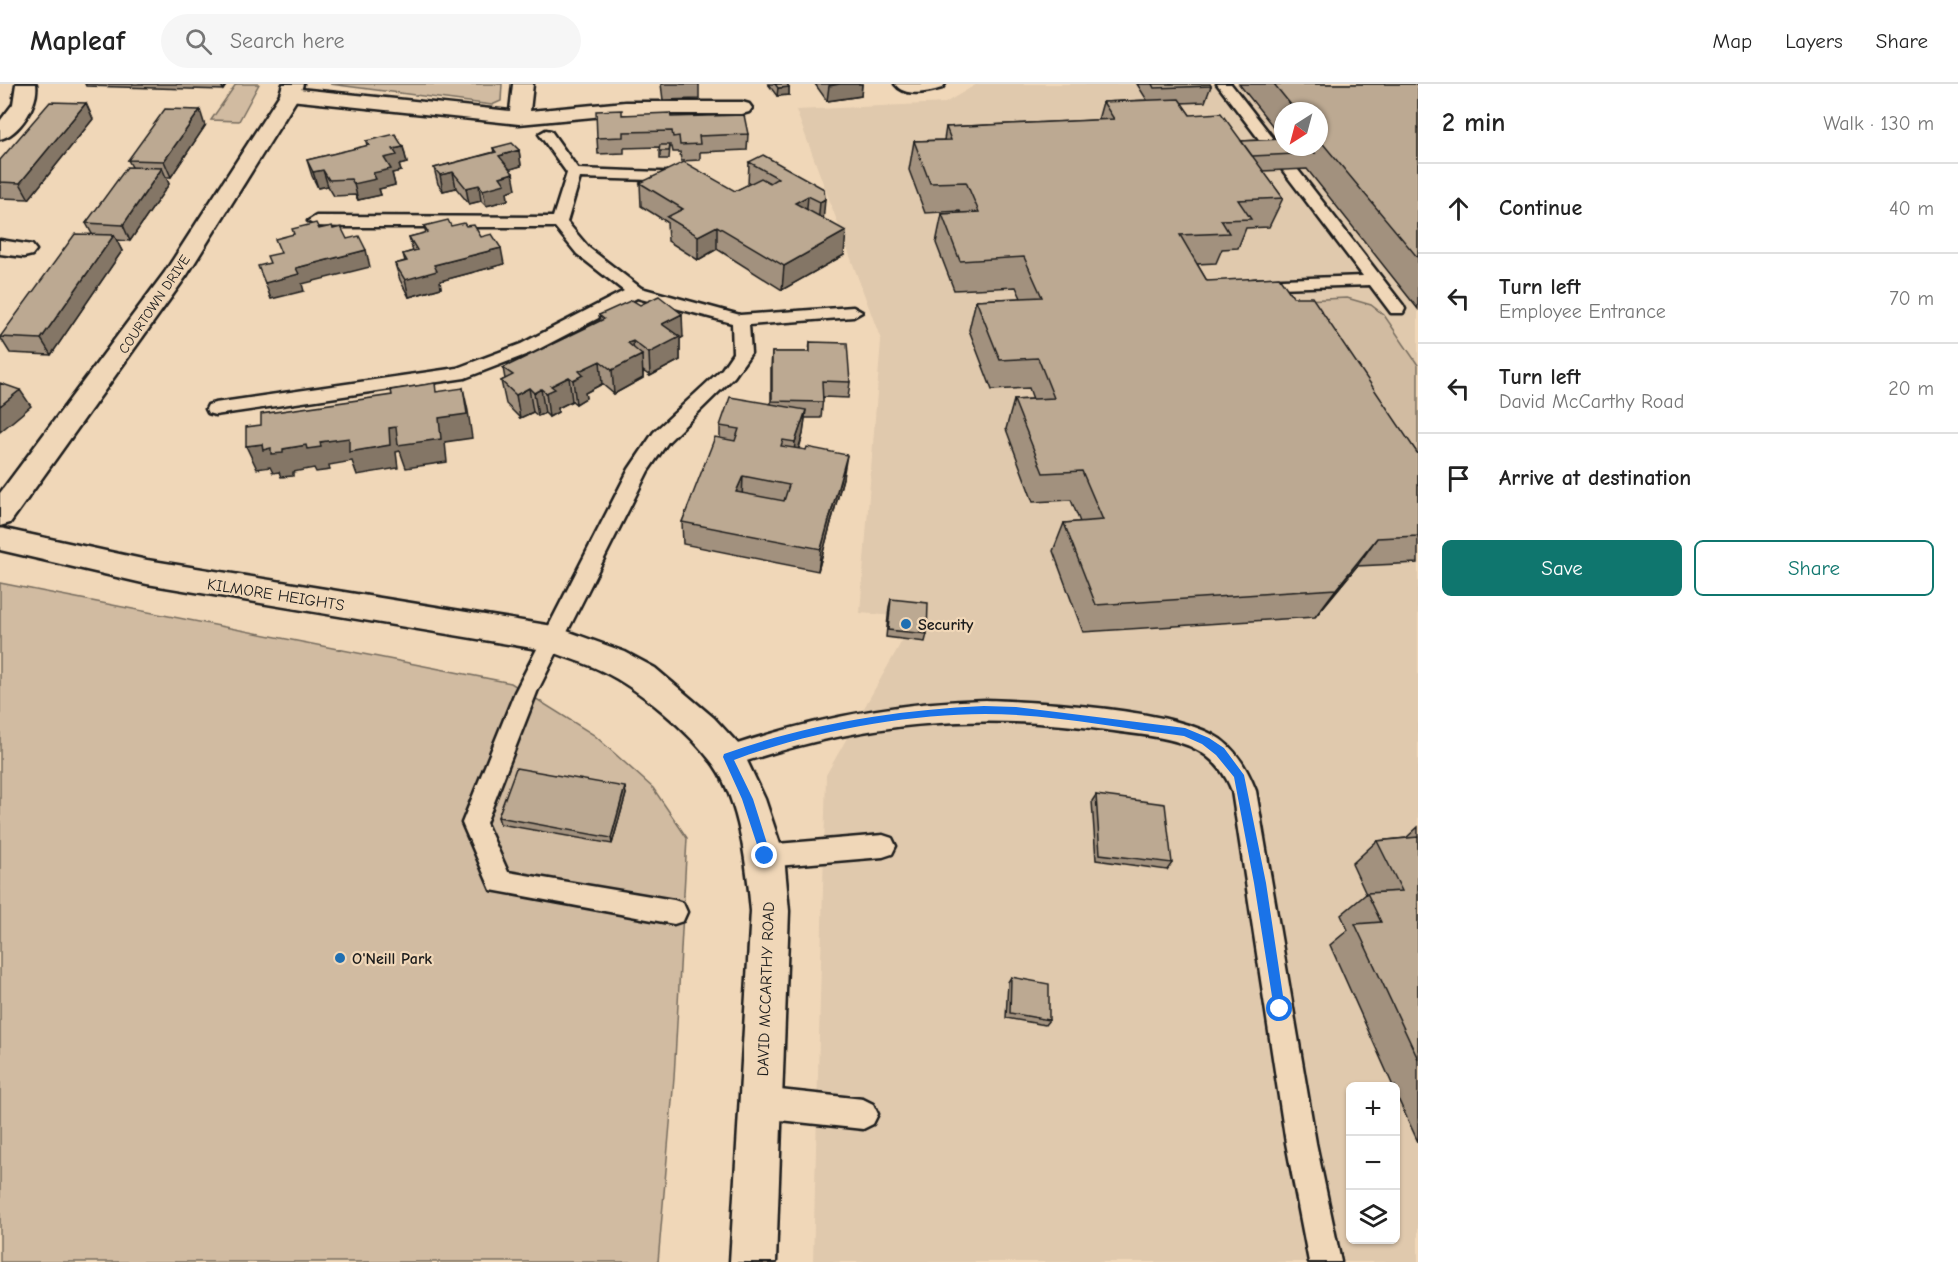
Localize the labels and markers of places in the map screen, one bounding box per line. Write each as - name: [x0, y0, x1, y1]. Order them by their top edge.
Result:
- place label: Security: [918, 616, 974, 634]
- marker: Security: [899, 617, 913, 631]
- place label: O'Neill Park: [352, 950, 432, 968]
- marker: O'Neill Park: [333, 951, 347, 965]

